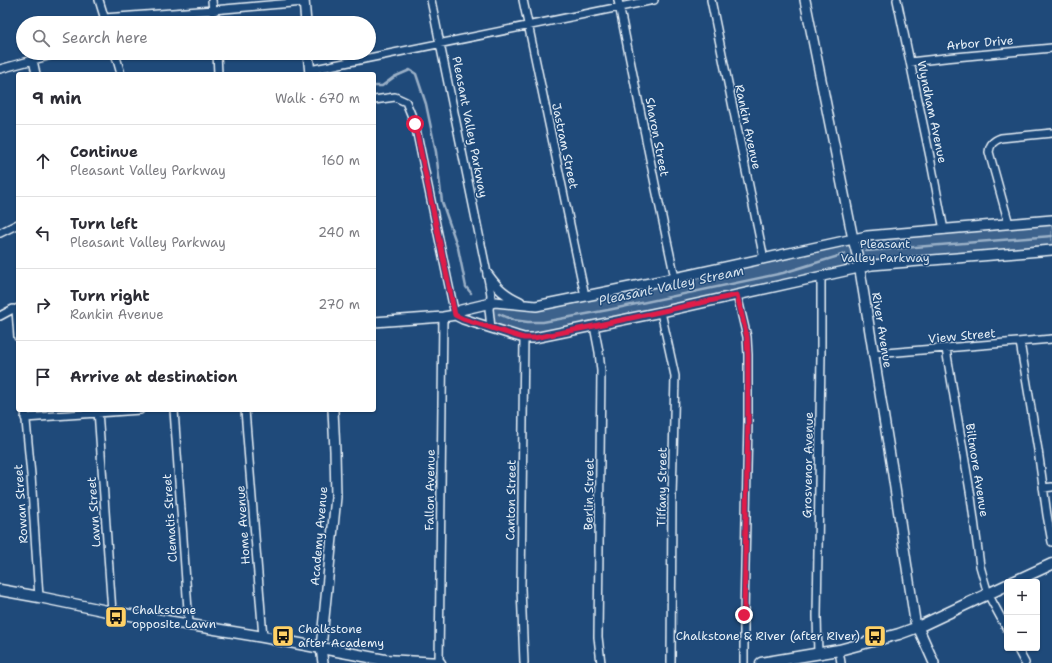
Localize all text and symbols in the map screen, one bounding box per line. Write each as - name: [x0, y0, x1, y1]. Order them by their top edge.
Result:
- search box: [16, 16, 376, 60]
- icon: search: [30, 27, 52, 49]
- text: Search here: [62, 28, 148, 48]
- street label: Arbor Drive: [946, 32, 1014, 54]
- street label: Pleasant Valley Parkway: [448, 55, 492, 199]
- street label: Wyndham Avenue: [913, 59, 951, 165]
- street label: Rankin Avenue: [731, 83, 765, 171]
- text: 9 min: [32, 87, 82, 109]
- text: Walk · 670 m: [275, 90, 360, 107]
- street label: Sharon Street: [641, 96, 673, 178]
- street label: Jastram Street: [548, 102, 582, 190]
- route start: [406, 115, 424, 133]
- text: Continue: [70, 142, 138, 162]
- icon: ahead: [32, 150, 54, 172]
- text: 160 m: [322, 152, 360, 169]
- text: Pleasant Valley Parkway: [70, 162, 226, 179]
- text: Turn left: [70, 214, 138, 234]
- icon: left: [32, 222, 54, 244]
- text: 240 m: [318, 224, 360, 241]
- text: Pleasant Valley Parkway: [70, 234, 226, 251]
- park label: Pleasant Valley Parkway: [840, 236, 930, 266]
- water label: Pleasant Valley Stream: [597, 262, 745, 309]
- text: Turn right: [70, 286, 150, 306]
- street label: River Avenue: [868, 291, 896, 369]
- icon: right: [32, 294, 54, 316]
- text: 270 m: [318, 296, 360, 313]
- text: Rankin Avenue: [70, 306, 164, 323]
- street label: View Street: [928, 325, 996, 347]
- icon: arrive: [32, 366, 54, 388]
- text: Arrive at destination: [70, 367, 238, 387]
- street label: Grosvenor Avenue: [799, 411, 817, 518]
- street label: Biltmore Avenue: [962, 422, 992, 518]
- street label: Tiffany Street: [653, 447, 671, 527]
- street label: Fallon Avenue: [421, 449, 439, 531]
- street label: Berlin Street: [580, 458, 598, 530]
- street label: Canton Street: [502, 460, 520, 540]
- street label: Rowan Street: [10, 464, 32, 544]
- street label: Clematis Street: [159, 473, 181, 563]
- street label: Lawn Street: [84, 476, 104, 548]
- street label: Home Avenue: [232, 485, 254, 565]
- street label: Academy Avenue: [307, 485, 331, 586]
- map controls: [1004, 579, 1040, 651]
- button: +: [1004, 579, 1040, 615]
- place label: Chalkstone opposite Lawn: [132, 602, 216, 632]
- bus stop icon: Chalkstone opposite Lawn: [103, 604, 129, 630]
- route end: [735, 606, 753, 624]
- button: −: [1004, 615, 1040, 651]
- place label: Chalkstone after Academy: [298, 621, 384, 651]
- bus stop icon: Chalkstone after Academy: [270, 623, 296, 649]
- bus stop icon: Chalkstone & River (after River): [862, 623, 888, 649]
- place label: Chalkstone & River (after River): [676, 628, 860, 644]

